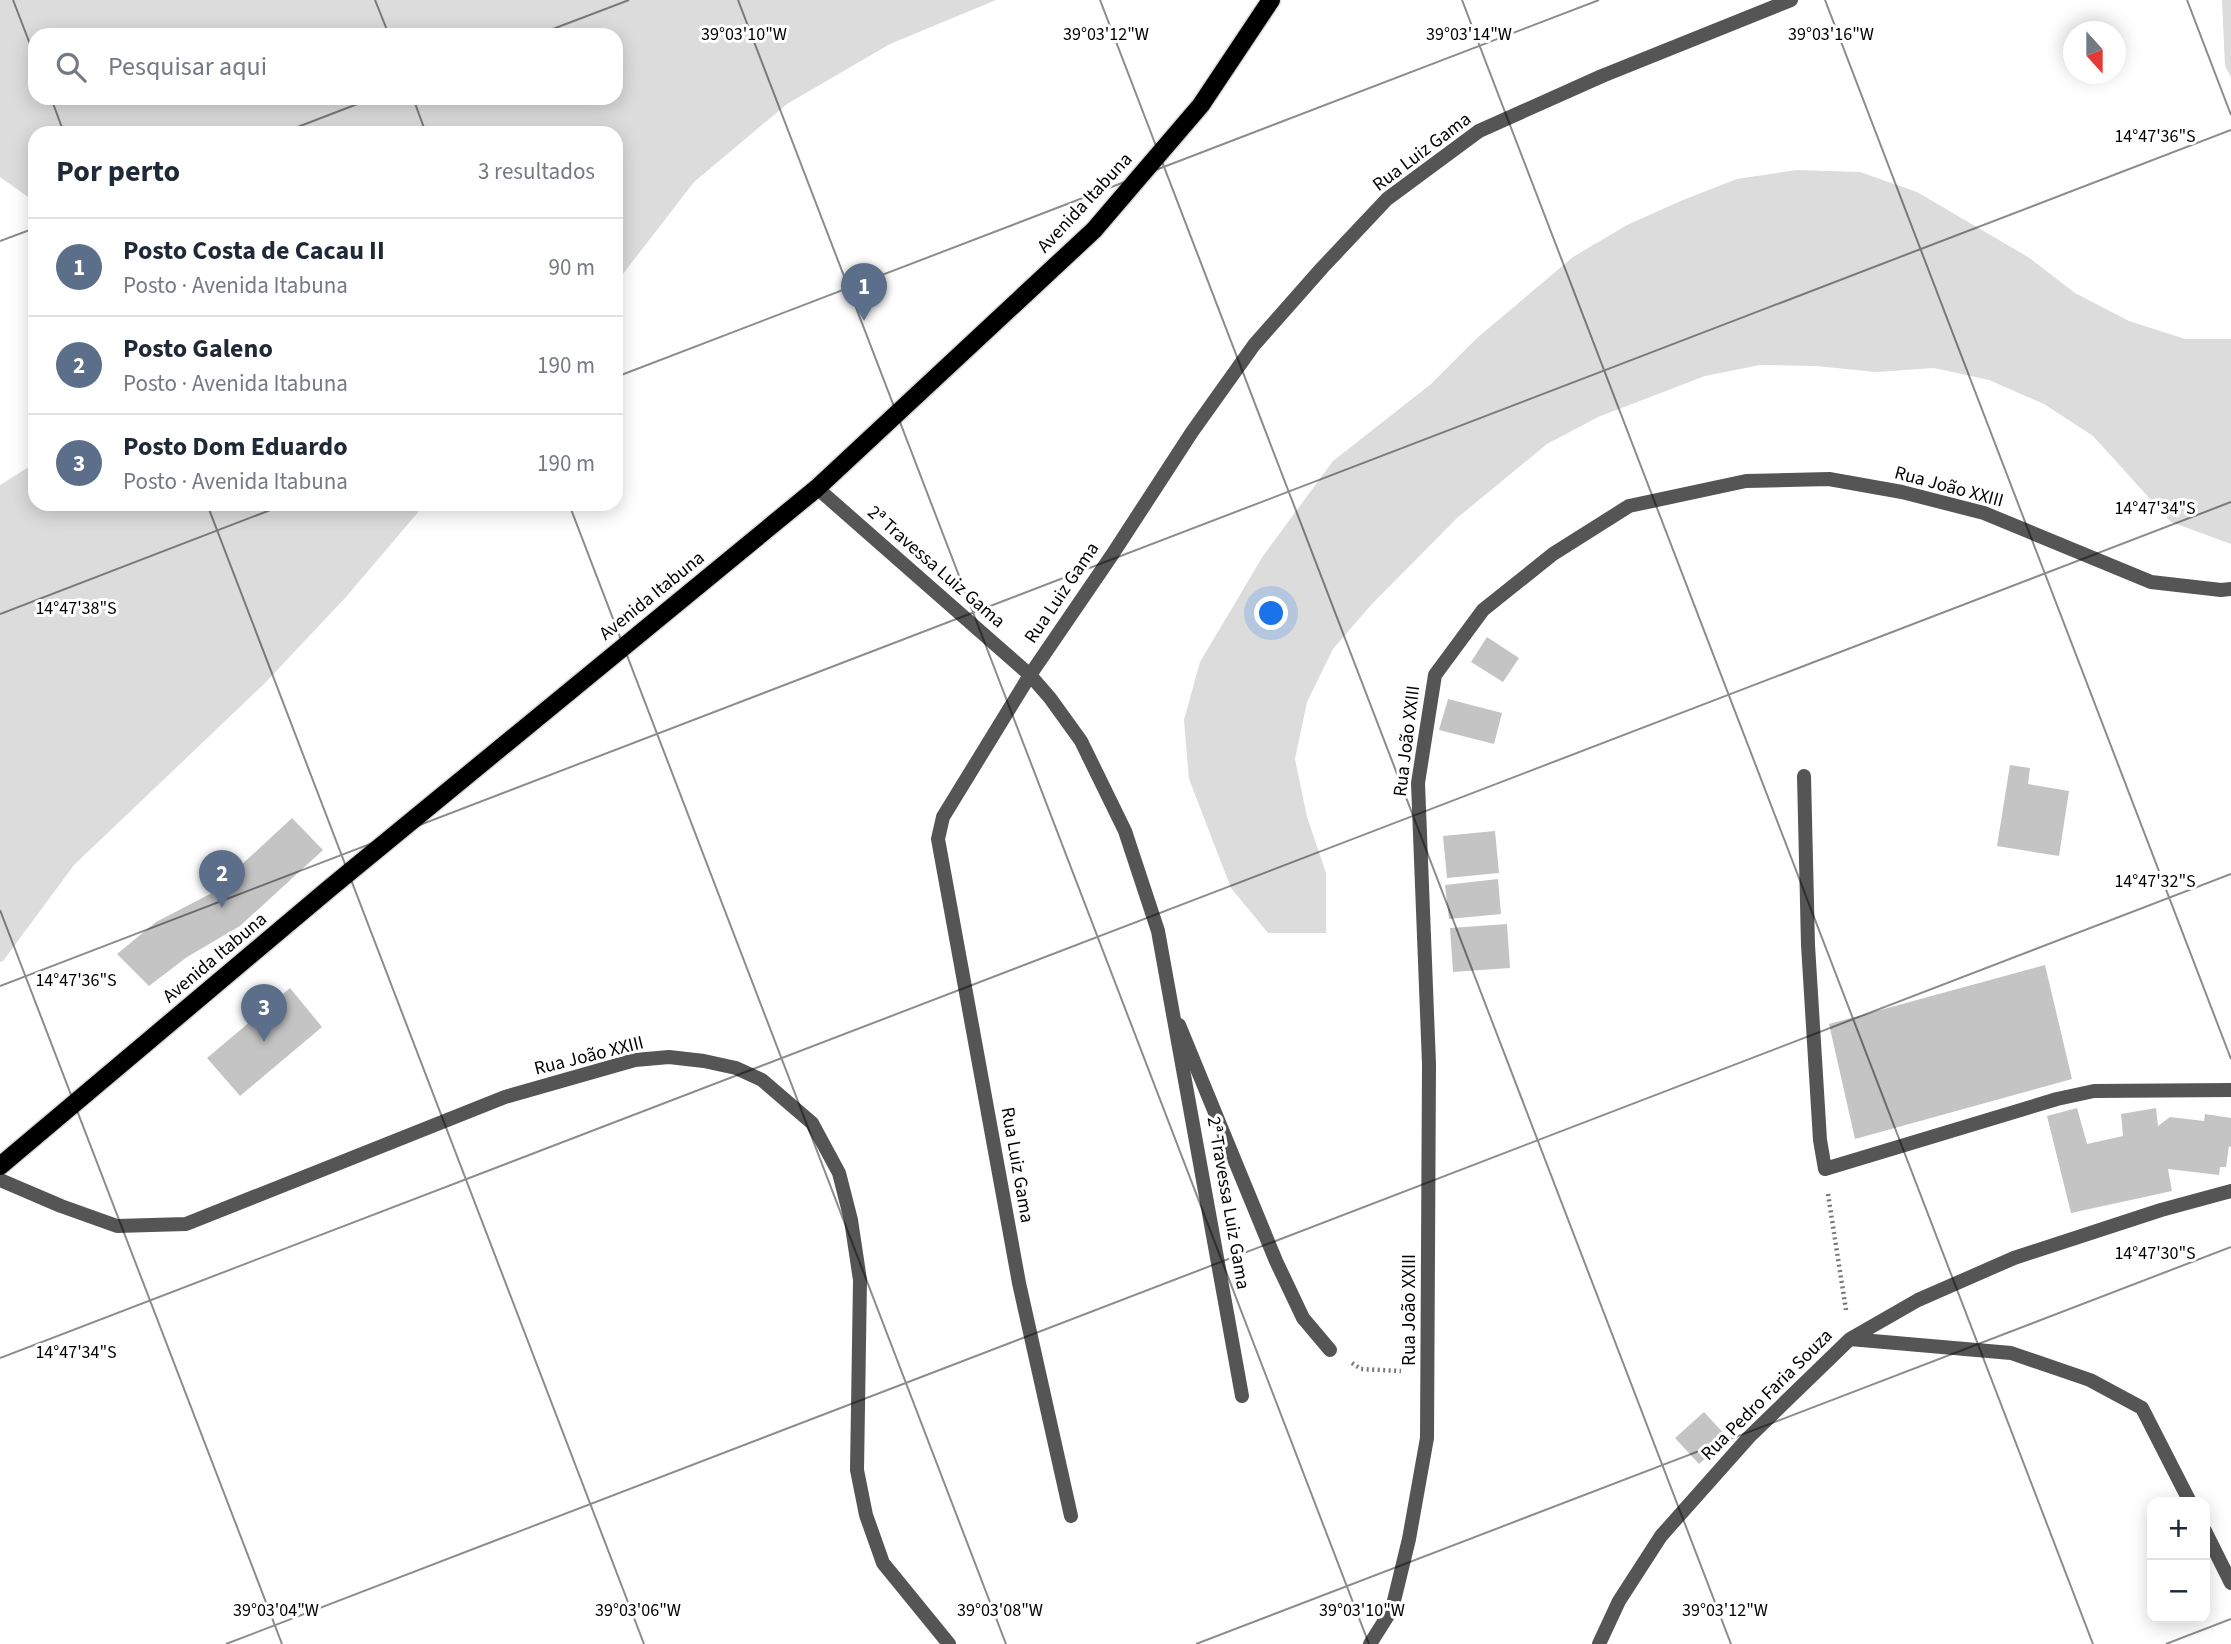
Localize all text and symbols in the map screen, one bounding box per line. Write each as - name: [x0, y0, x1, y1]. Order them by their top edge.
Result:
- north arrow: [2063, 21, 2126, 84]
- text: 39°03'10"W: [701, 22, 787, 47]
- text: 39°03'12"W: [1063, 22, 1149, 47]
- text: 39°03'14"W: [1426, 22, 1512, 47]
- text: 39°03'16"W: [1788, 22, 1874, 47]
- search box: [28, 28, 623, 105]
- icon: search: [52, 48, 90, 86]
- text: Pesquisar aqui: [108, 48, 267, 85]
- street label: Rua Luiz Gama: [1367, 106, 1477, 198]
- text: 14°47'36"S: [2114, 124, 2196, 149]
- street label: Avenida Itabuna: [1031, 147, 1139, 259]
- text: Por perto: [56, 150, 180, 193]
- text: 3 resultados: [478, 155, 595, 188]
- text: Posto Costa de Cacau II: [123, 232, 385, 269]
- text: 1: [73, 251, 85, 284]
- text: 90 m: [548, 251, 595, 284]
- pin: 1: [841, 263, 887, 321]
- text: Posto · Avenida Itabuna: [123, 269, 348, 302]
- text: Posto Galeno: [123, 330, 273, 367]
- text: 2: [73, 349, 85, 382]
- text: 190 m: [537, 349, 595, 382]
- text: Posto · Avenida Itabuna: [123, 367, 348, 400]
- text: Posto Dom Eduardo: [123, 428, 348, 465]
- text: 3: [73, 447, 85, 480]
- text: 190 m: [537, 447, 595, 480]
- street label: Rua João XXIII: [1891, 459, 2007, 515]
- text: Posto · Avenida Itabuna: [123, 465, 348, 498]
- text: 14°47'34"S: [2114, 496, 2196, 521]
- street label: 2ª Travessa Luiz Gama: [861, 499, 1011, 635]
- street label: Rua Luiz Gama: [1018, 537, 1106, 649]
- street label: Avenida Itabuna: [593, 545, 711, 647]
- text: 14°47'38"S: [35, 596, 117, 621]
- your location: [1254, 596, 1288, 630]
- street label: Rua João XXIII: [1387, 684, 1427, 798]
- pin: 2: [199, 850, 245, 908]
- text: 14°47'32"S: [2114, 869, 2196, 894]
- street label: Avenida Itabuna: [157, 906, 273, 1010]
- text: 14°47'36"S: [35, 968, 117, 993]
- pin: 3: [241, 984, 287, 1042]
- street label: Rua João XXIII: [531, 1029, 647, 1083]
- street label: Rua Luiz Gama: [994, 1105, 1040, 1225]
- street label: 2ª Travessa Luiz Gama: [1200, 1115, 1256, 1291]
- text: 14°47'30"S: [2114, 1241, 2196, 1266]
- street label: Rua João XXIII: [1396, 1254, 1423, 1366]
- street label: Rua Pedro Faria Souza: [1695, 1323, 1839, 1467]
- text: 14°47'34"S: [35, 1340, 117, 1365]
- map controls: [2147, 1497, 2210, 1623]
- button: +: [2147, 1497, 2210, 1560]
- button: −: [2147, 1560, 2210, 1623]
- text: 39°03'04"W: [233, 1598, 319, 1623]
- text: 39°03'06"W: [595, 1598, 681, 1623]
- text: 39°03'08"W: [957, 1598, 1043, 1623]
- text: 39°03'10"W: [1319, 1598, 1405, 1623]
- text: 39°03'12"W: [1682, 1598, 1768, 1623]

